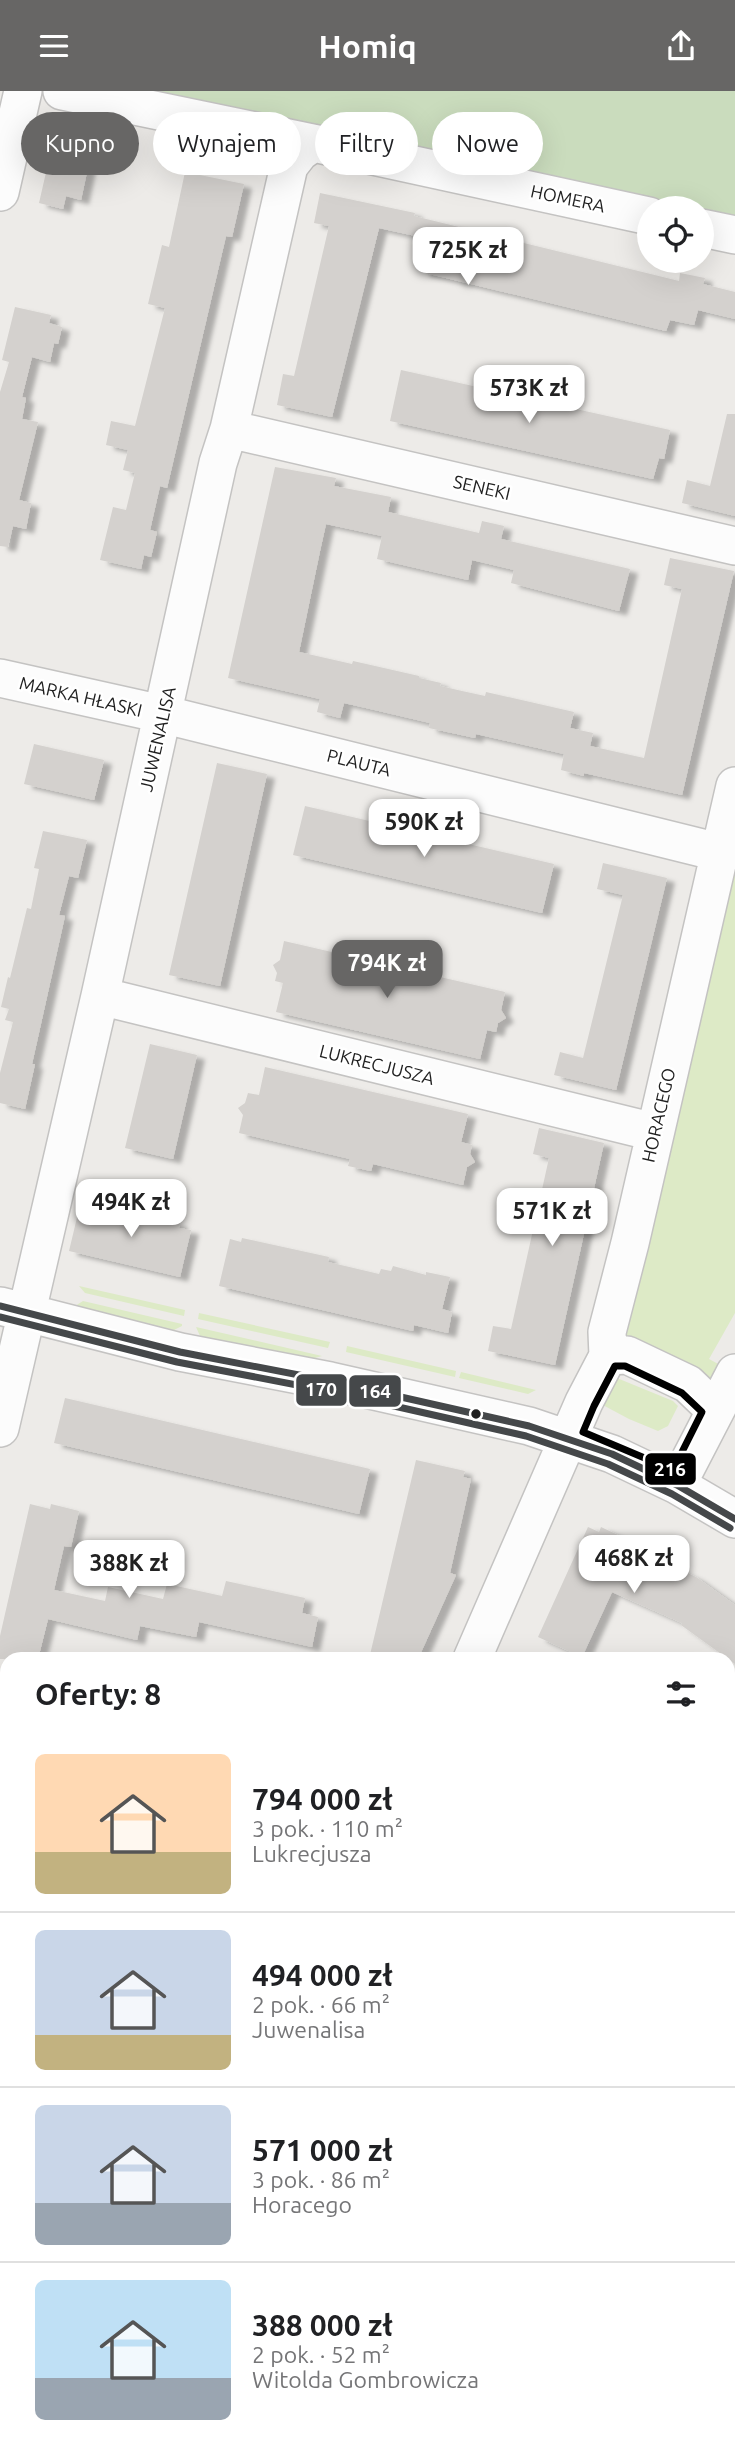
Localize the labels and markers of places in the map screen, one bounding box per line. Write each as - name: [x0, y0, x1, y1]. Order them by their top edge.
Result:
- pin: 725K zł: [403, 227, 533, 287]
- pin: 573K zł: [464, 365, 594, 425]
- pin: 590K zł: [359, 799, 489, 859]
- pin: 794K zł: [322, 941, 452, 1000]
- pin: 494K zł: [66, 1179, 196, 1239]
- pin: 571K zł: [487, 1189, 617, 1248]
- unlabelled marker: [469, 1407, 483, 1421]
- pin: 468K zł: [569, 1535, 699, 1595]
- pin: 388K zł: [64, 1541, 194, 1600]

